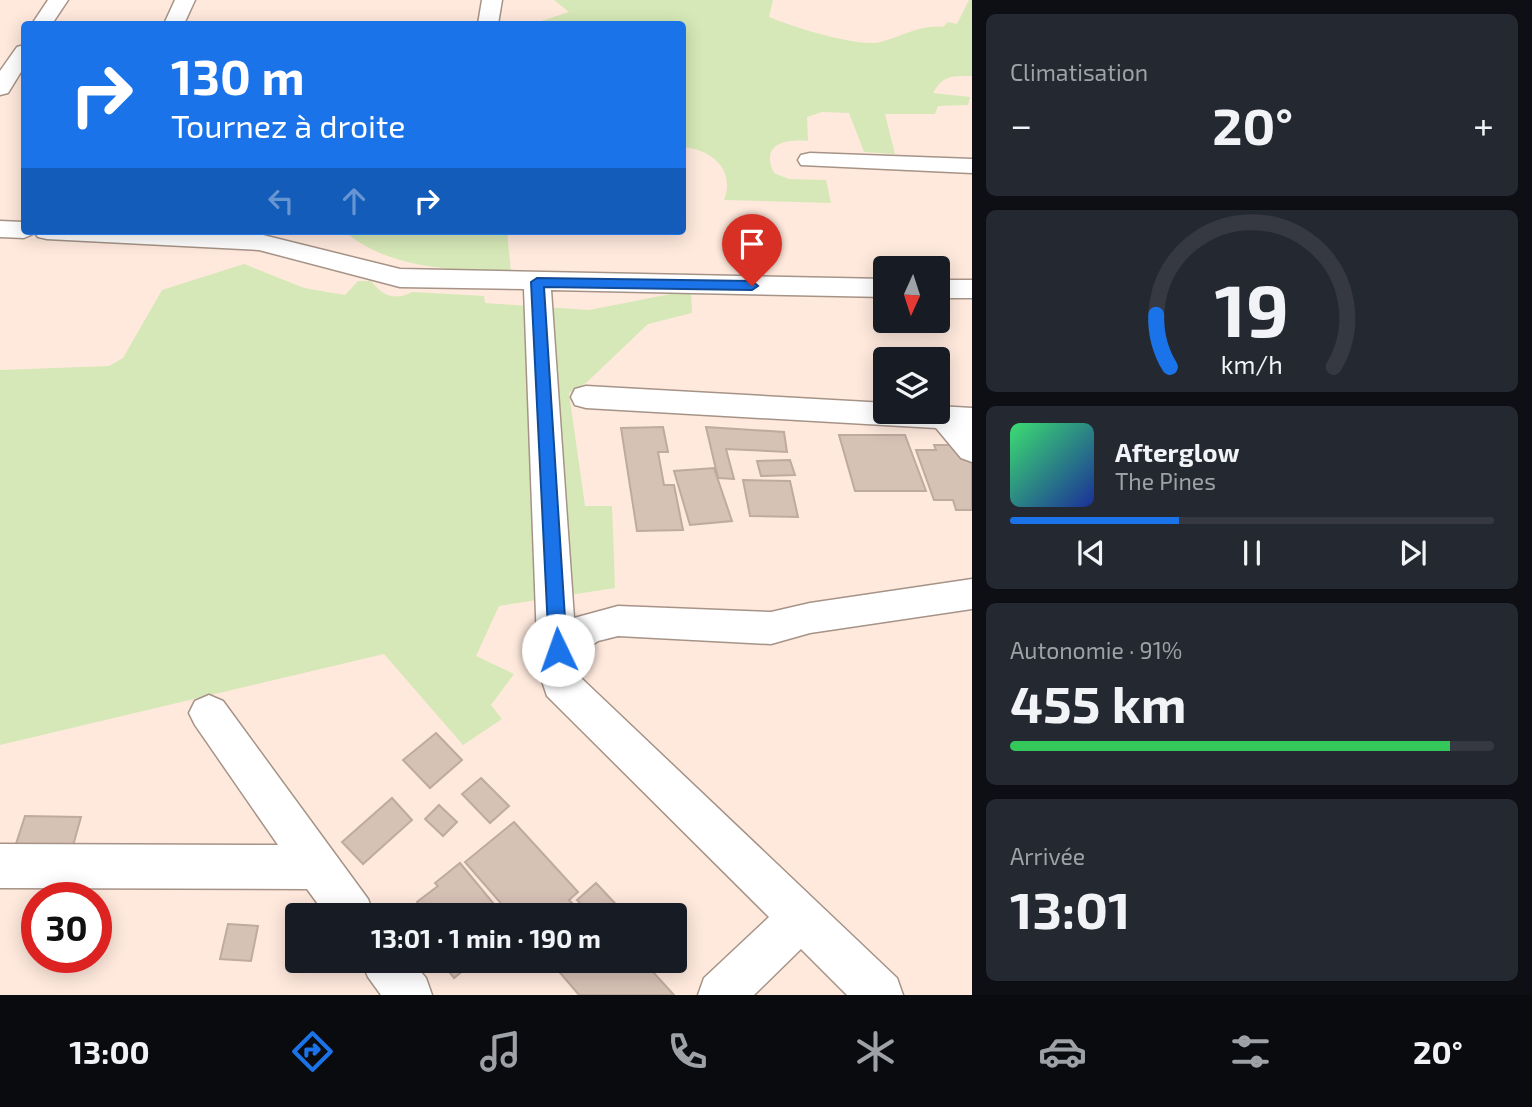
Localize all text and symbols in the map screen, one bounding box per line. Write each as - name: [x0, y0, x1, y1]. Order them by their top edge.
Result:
- text: 130 m: [171, 46, 305, 105]
- icon: right: [56, 49, 147, 140]
- text: Climatisation: [1010, 58, 1148, 86]
- text: 20°: [1212, 93, 1293, 155]
- text: −: [1010, 101, 1032, 147]
- text: +: [1473, 101, 1494, 147]
- text: Tournez à droite: [171, 106, 405, 144]
- icon: left: [262, 182, 300, 220]
- icon: ahead: [335, 182, 373, 220]
- icon: right: [408, 182, 446, 220]
- pin: [722, 214, 782, 286]
- icon: arrive: [733, 225, 771, 263]
- north arrow: [873, 256, 950, 332]
- map controls: [873, 256, 950, 424]
- text: 19: [1215, 265, 1289, 353]
- button: layers: [873, 347, 950, 424]
- text: km/h: [1221, 349, 1283, 379]
- text: Afterglow: [1115, 436, 1240, 467]
- text: The Pines: [1115, 467, 1216, 495]
- icon: previous: [1072, 534, 1110, 572]
- icon: pause: [1233, 534, 1271, 572]
- icon: next: [1394, 534, 1432, 572]
- position arrow: [521, 613, 595, 687]
- text: Autonomie · 91%: [1010, 636, 1182, 664]
- text: 455 km: [1010, 671, 1187, 733]
- text: Arrivée: [1010, 842, 1085, 870]
- text: 13:01: [1010, 877, 1131, 939]
- speed limit sign: 30: [21, 882, 112, 973]
- text: 13:01 · 1 min · 190 m: [371, 922, 601, 953]
- icon: directions: [288, 1027, 337, 1076]
- icon: music: [476, 1027, 525, 1076]
- icon: phone: [663, 1027, 712, 1076]
- icon: climate: [851, 1027, 900, 1076]
- icon: car: [1038, 1027, 1087, 1076]
- icon: filters: [1226, 1027, 1275, 1076]
- text: 13:00: [69, 1032, 150, 1070]
- text: 20°: [1413, 1032, 1463, 1070]

